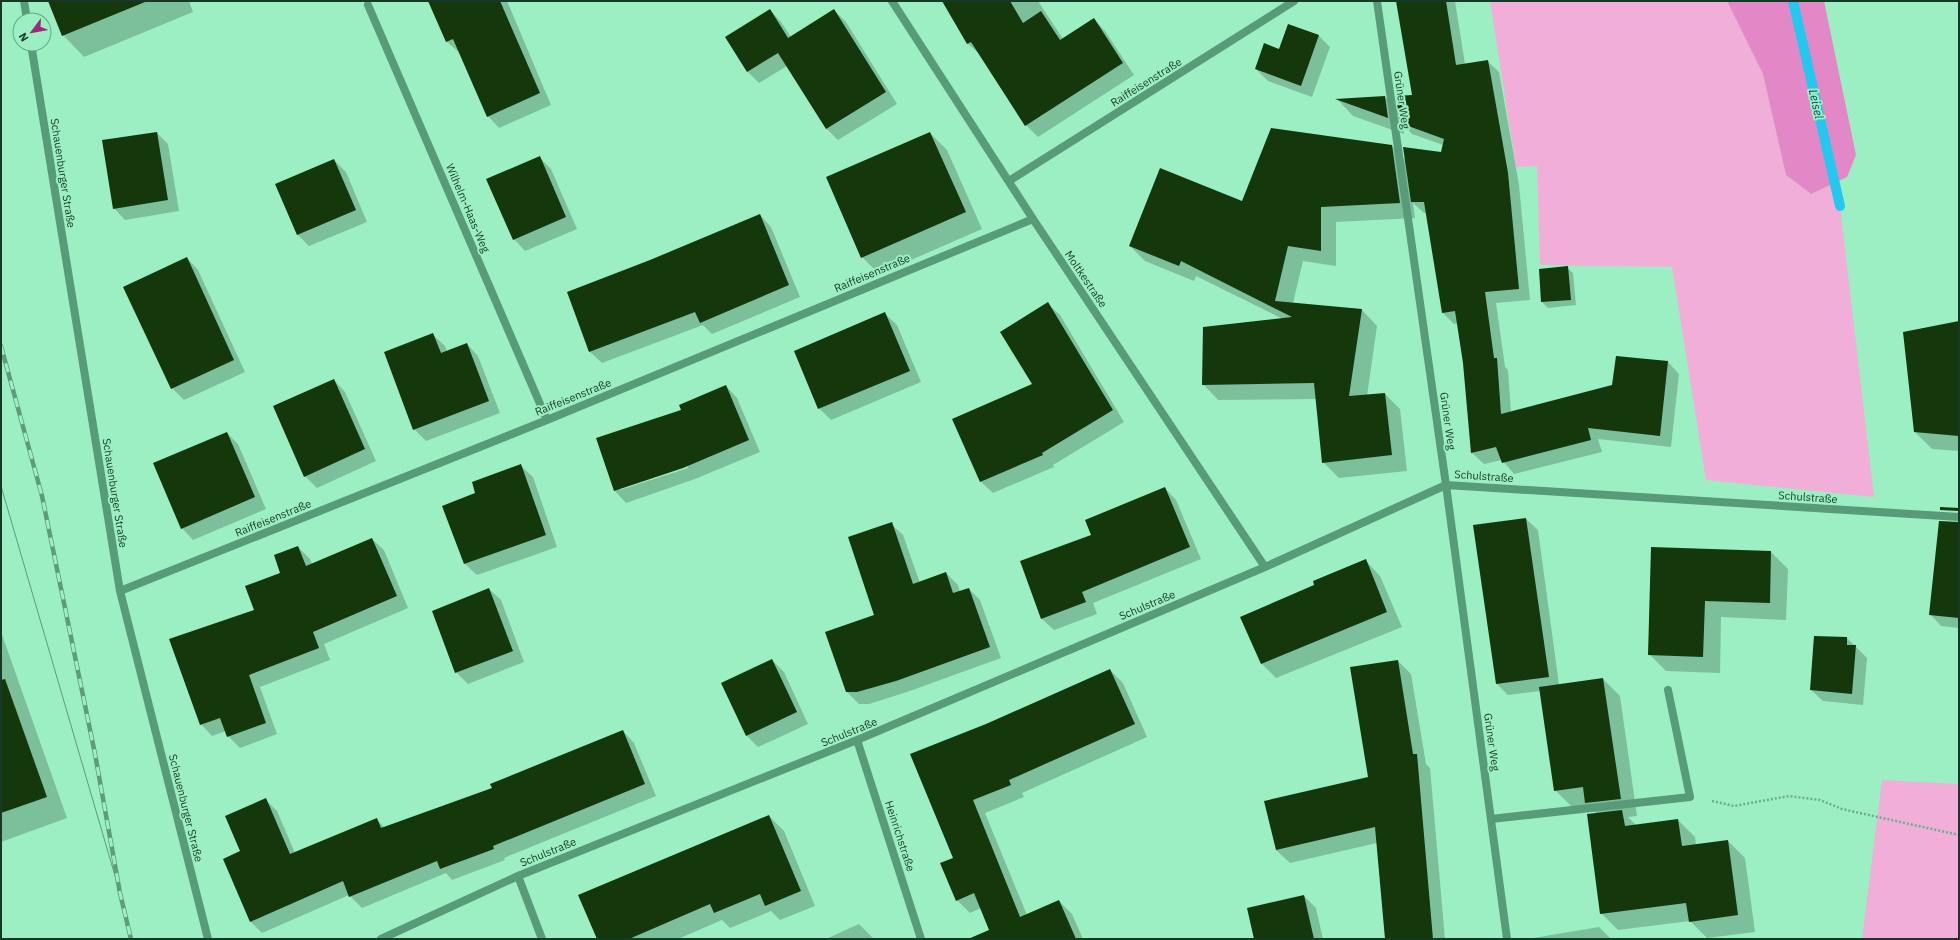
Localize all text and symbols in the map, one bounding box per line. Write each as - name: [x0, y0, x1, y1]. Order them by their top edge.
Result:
- north arrow: [12, 12, 52, 52]
- text: N: [15, 30, 32, 44]
- street label: Raiffeisenstraße: [1108, 55, 1184, 109]
- street label: Grüner Weg: [1391, 70, 1413, 130]
- water label: Leisel: [1806, 88, 1827, 121]
- street label: Schauenburger Straße: [47, 117, 79, 229]
- street label: Wilhelm-Haas-Weg: [443, 161, 493, 255]
- street label: Moltkestraße: [1062, 248, 1110, 310]
- street label: Raiffeisenstraße: [832, 251, 912, 295]
- street label: Raiffeisenstraße: [533, 375, 613, 419]
- street label: Grüner Weg: [1437, 391, 1459, 451]
- street label: Schauenburger Straße: [99, 437, 131, 549]
- street label: Schulstraße: [1454, 467, 1514, 485]
- street label: Schulstraße: [1778, 488, 1838, 506]
- street label: Raiffeisenstraße: [233, 496, 313, 540]
- street label: Schulstraße: [1117, 587, 1177, 623]
- street label: Grüner Weg: [1481, 712, 1503, 772]
- street label: Schulstraße: [819, 714, 879, 750]
- street label: Schauenburger Straße: [166, 753, 206, 863]
- street label: Heinrichstraße: [882, 799, 918, 873]
- street label: Schulstraße: [518, 834, 578, 870]

